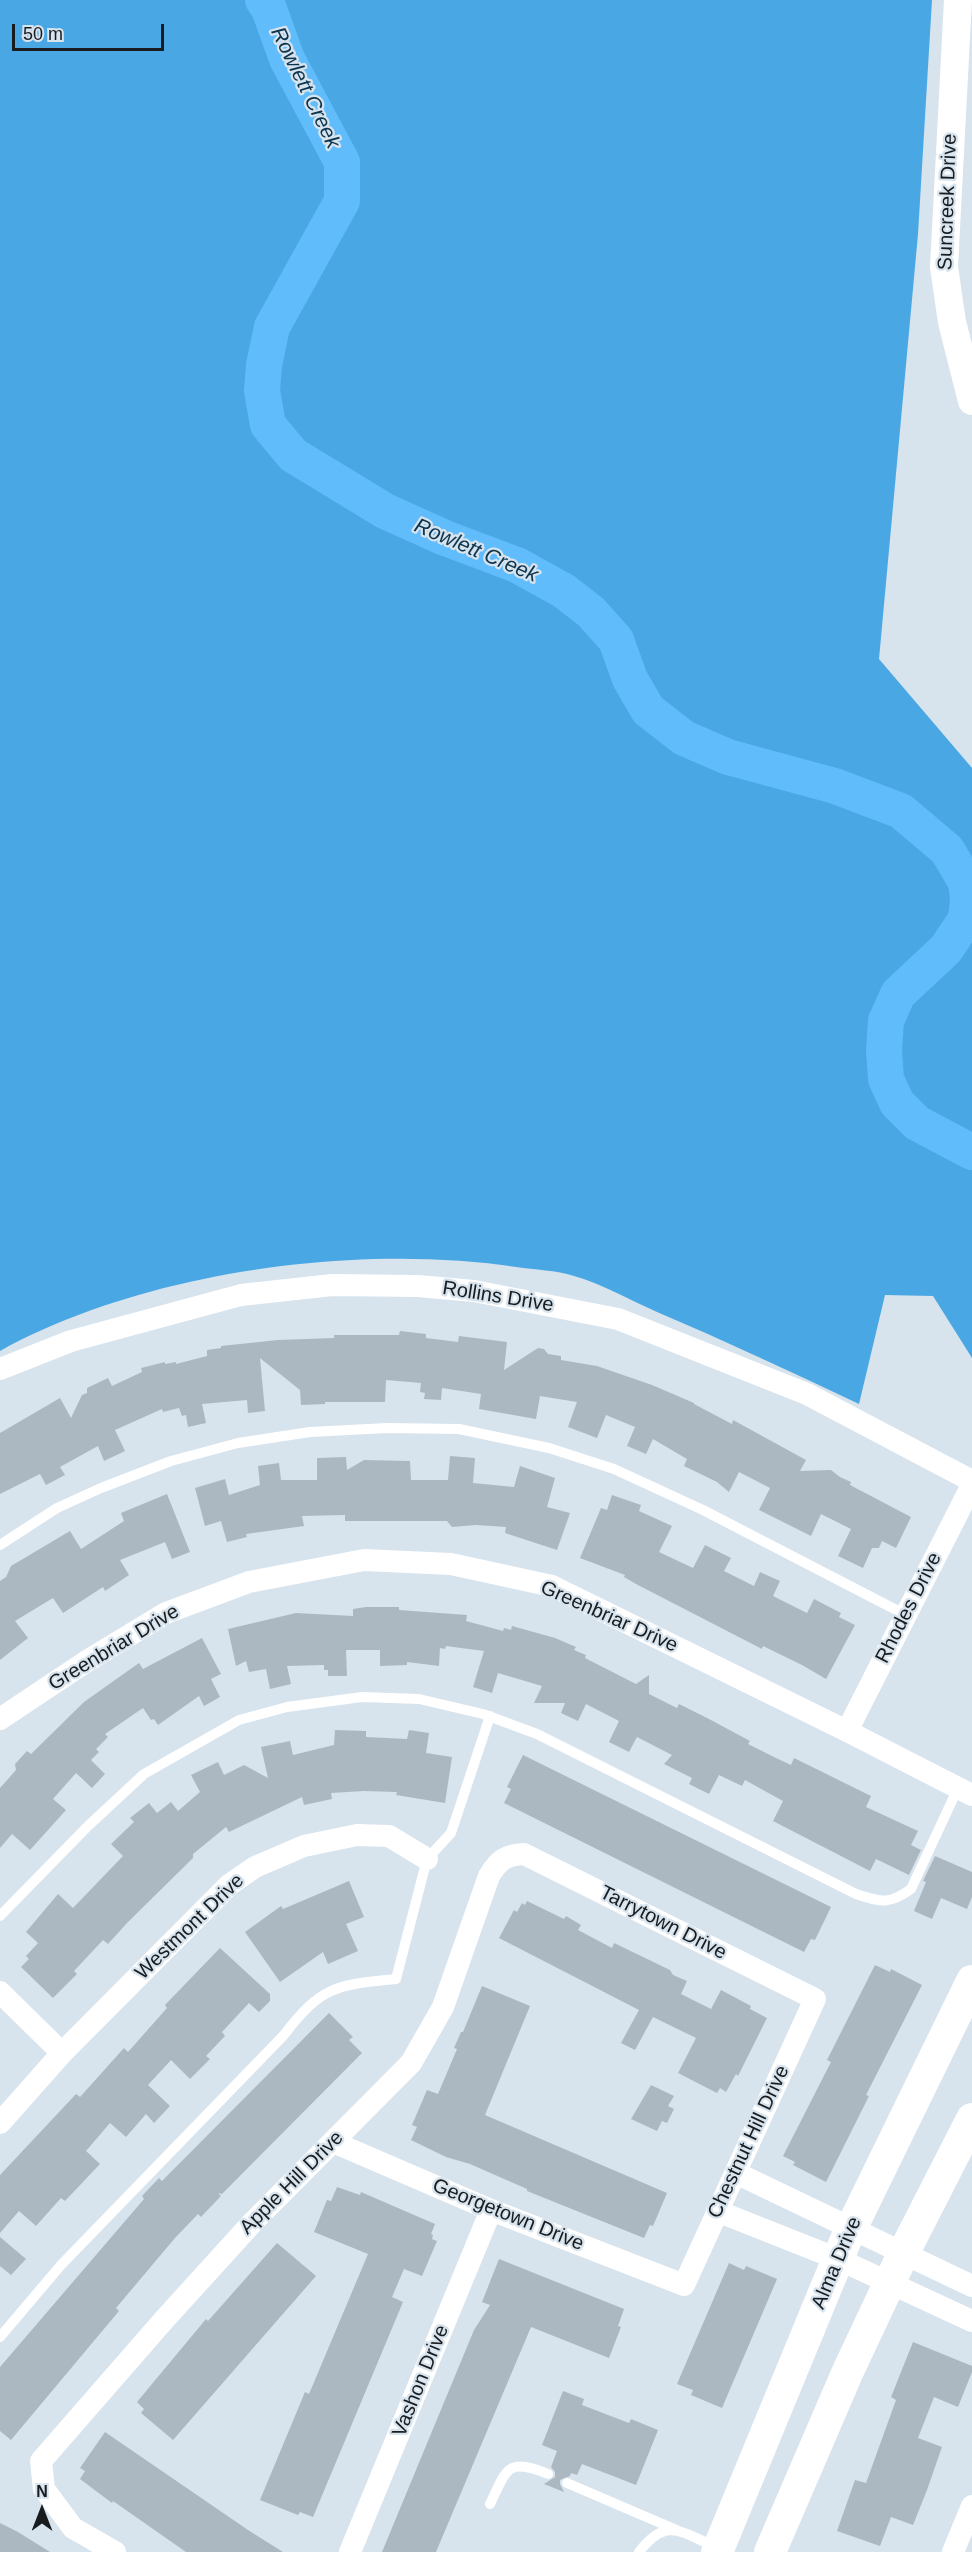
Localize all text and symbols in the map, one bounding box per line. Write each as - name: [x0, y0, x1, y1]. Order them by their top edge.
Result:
- scale bar: [15, 12, 166, 50]
- water label: Rowlett Creek: [265, 23, 345, 153]
- text: 50 m: [23, 24, 63, 44]
- street label: Suncreek Drive: [934, 133, 962, 271]
- water label: Rowlett Creek: [410, 514, 542, 588]
- street label: Rollins Drive: [441, 1276, 555, 1318]
- street label: Rhodes Drive: [871, 1549, 947, 1667]
- street label: Greenbriar Drive: [537, 1576, 681, 1658]
- street label: Greenbriar Drive: [44, 1600, 184, 1696]
- street label: Westmont Drive: [131, 1869, 249, 1985]
- street label: Tarrytown Drive: [596, 1881, 730, 1965]
- street label: Chestnut Hill Drive: [703, 2062, 795, 2222]
- street label: Apple Hill Drive: [235, 2126, 349, 2240]
- street label: Georgetown Drive: [429, 2174, 587, 2256]
- street label: Alma Drive: [807, 2213, 867, 2313]
- street label: Vashon Drive: [388, 2322, 454, 2440]
- north arrow: [12, 2480, 72, 2540]
- text: N: [36, 2483, 48, 2500]

